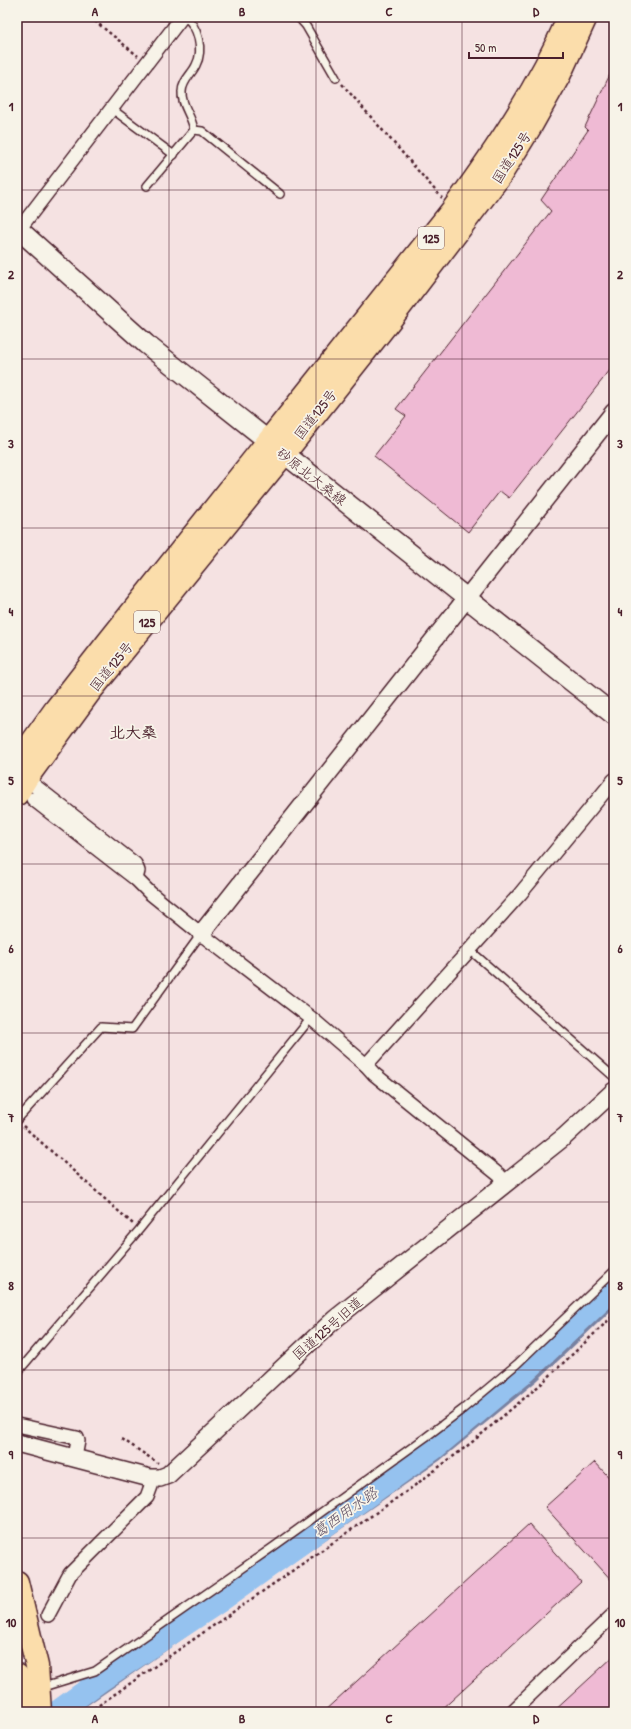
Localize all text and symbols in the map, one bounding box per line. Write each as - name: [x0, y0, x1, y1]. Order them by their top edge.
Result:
- text: A: [92, 2, 99, 20]
- text: B: [239, 2, 246, 20]
- text: C: [385, 2, 393, 20]
- text: D: [533, 2, 540, 20]
- scale bar: [469, 34, 563, 60]
- text: 50 m: [475, 39, 496, 56]
- text: 1: [9, 97, 14, 115]
- text: 1: [618, 97, 623, 115]
- street label: 国道125号: [487, 127, 535, 187]
- road number: 125: [418, 227, 444, 249]
- text: 2: [8, 265, 15, 283]
- text: 2: [617, 265, 624, 283]
- street label: 国道125号: [289, 385, 341, 443]
- text: 3: [8, 434, 14, 452]
- text: 3: [617, 434, 623, 452]
- street label: 砂原北大桑線: [273, 443, 351, 509]
- text: 4: [9, 602, 14, 620]
- text: 4: [618, 602, 623, 620]
- road number: 125: [134, 611, 160, 633]
- street label: 国道125号: [85, 637, 137, 695]
- district label: 北大桑: [109, 721, 157, 743]
- text: 5: [8, 771, 14, 789]
- text: 5: [617, 771, 623, 789]
- text: 6: [8, 939, 14, 957]
- text: 6: [617, 939, 623, 957]
- text: 7: [7, 1108, 15, 1126]
- text: 7: [616, 1108, 624, 1126]
- text: 8: [8, 1276, 14, 1294]
- text: 8: [617, 1276, 623, 1294]
- street label: 国道125号旧道: [288, 1292, 366, 1364]
- text: 9: [9, 1445, 14, 1463]
- text: 9: [618, 1445, 623, 1463]
- water label: 葛西用水路: [308, 1481, 383, 1542]
- text: 10: [6, 1613, 16, 1631]
- text: 10: [615, 1613, 625, 1631]
- text: A: [92, 1709, 99, 1727]
- text: B: [239, 1709, 246, 1727]
- text: C: [385, 1709, 393, 1727]
- text: D: [533, 1709, 540, 1727]

